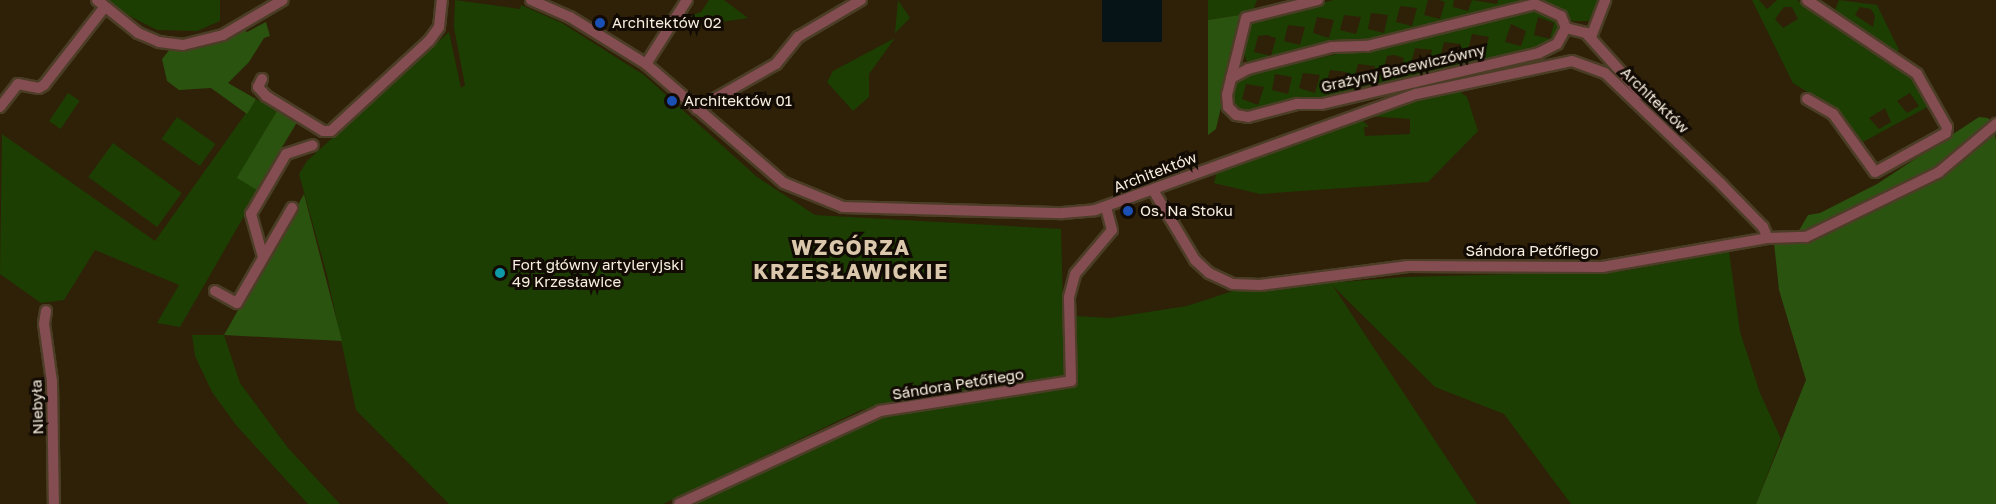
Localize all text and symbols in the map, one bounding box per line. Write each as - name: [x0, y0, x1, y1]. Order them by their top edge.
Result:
- place label: Architektów 02: [612, 14, 721, 32]
- marker: Architektów 02: [593, 16, 607, 30]
- street label: Grażyny Bacewiczówny: [1319, 40, 1487, 96]
- street label: Architektów: [1617, 63, 1693, 137]
- place label: Architektów 01: [684, 92, 792, 110]
- marker: Architektów 01: [665, 94, 679, 108]
- street label: Architektów: [1111, 148, 1199, 196]
- place label: Os. Na Stoku: [1140, 202, 1233, 220]
- marker: Os. Na Stoku: [1121, 204, 1135, 218]
- district label: WZGÓRZA KRZESŁAWICKIE: [753, 234, 949, 284]
- street label: Sándora Petőfiego: [1465, 242, 1599, 260]
- place label: Fort główny artyleryjski 49 Krzesławice: [512, 255, 684, 290]
- marker: Fort główny artyleryjski 49 Krzesławice: [493, 266, 507, 280]
- street label: Sándora Petőfiego: [891, 365, 1025, 403]
- street label: Niebyła: [27, 379, 47, 435]

